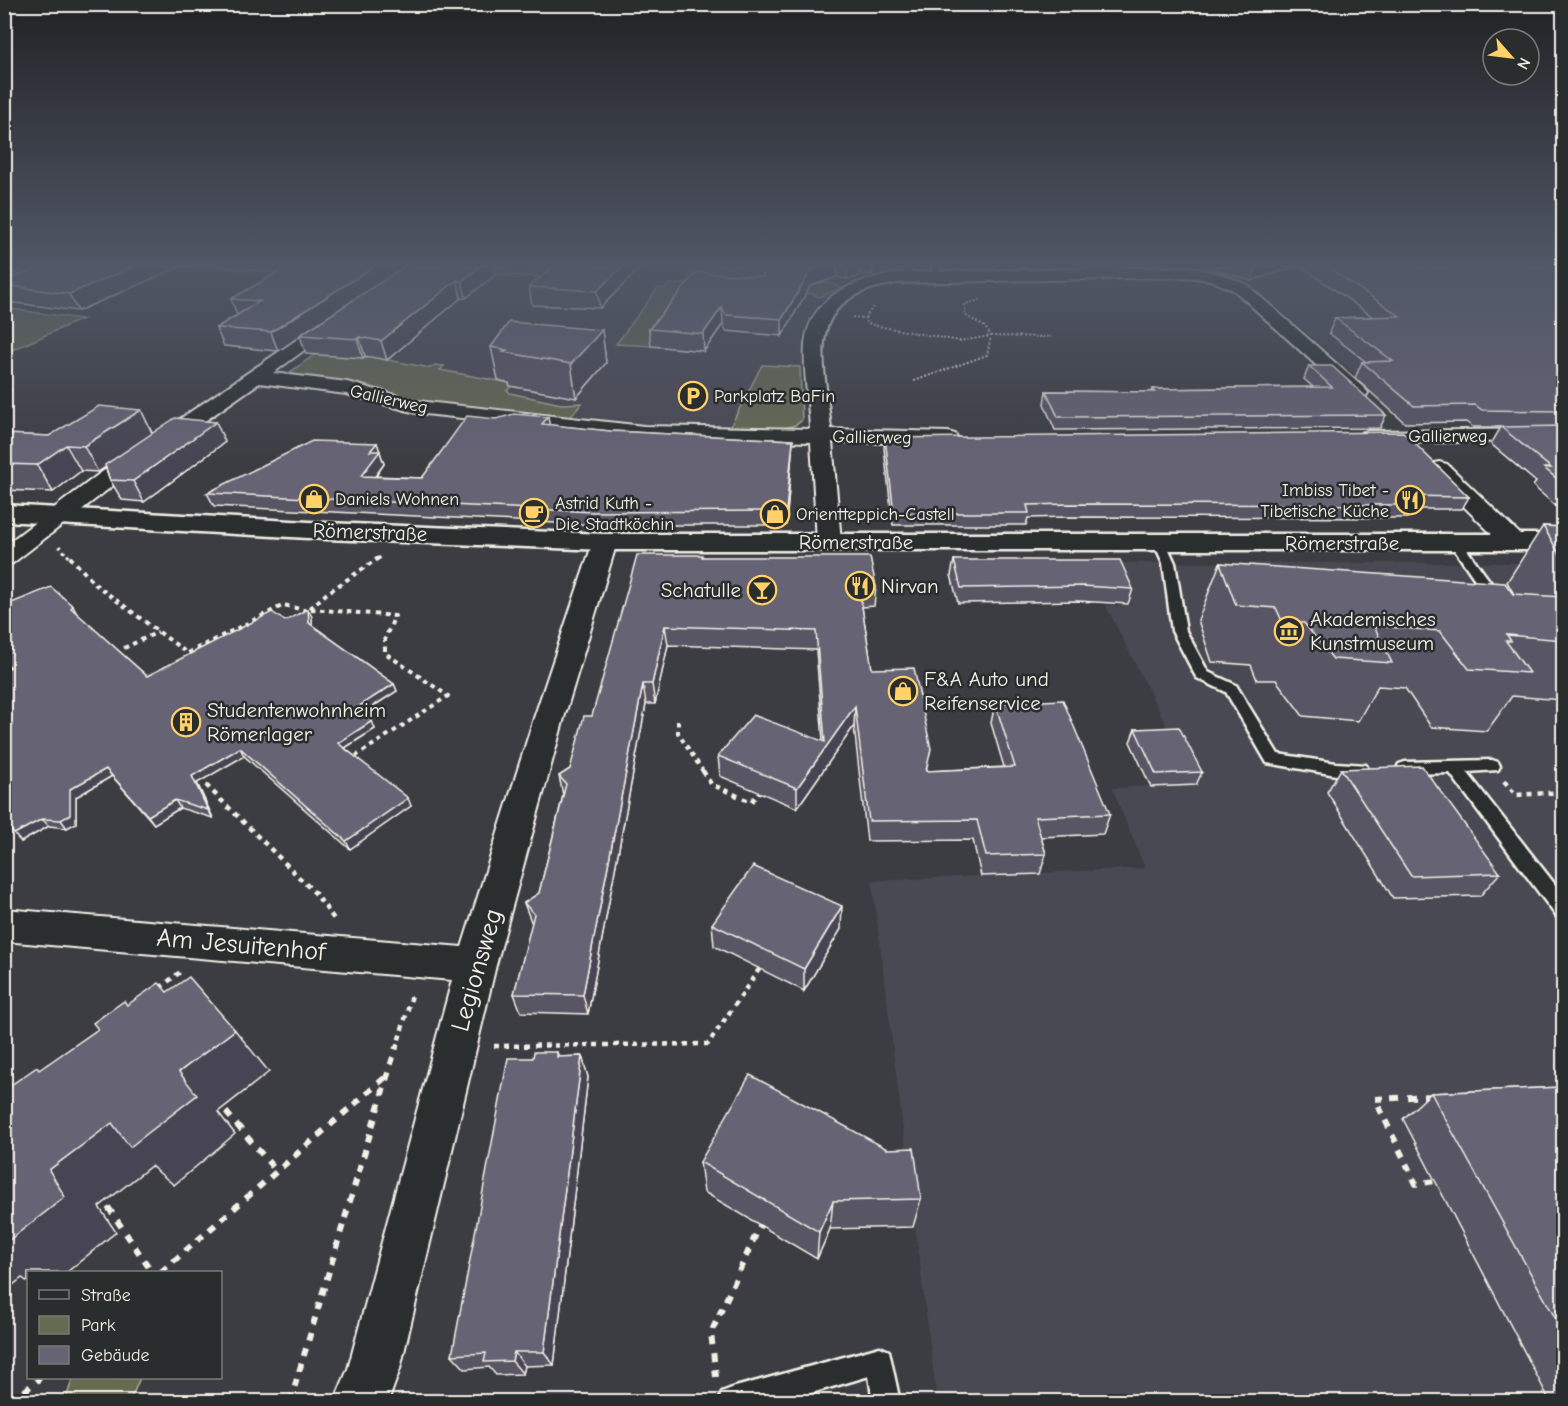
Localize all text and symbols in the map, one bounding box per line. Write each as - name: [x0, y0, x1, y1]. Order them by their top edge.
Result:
- north arrow: [1481, 27, 1541, 87]
- text: N: [1513, 55, 1534, 72]
- street label: Gallierweg: [348, 380, 430, 419]
- parking icon: Parkplatz BaFin: [677, 380, 709, 412]
- place label: Parkplatz BaFin: [714, 386, 835, 407]
- street label: Gallierweg: [832, 426, 912, 449]
- street label: Gallierweg: [1408, 426, 1488, 447]
- place label: Imbiss Tibet - Tibetische Küche: [1260, 480, 1389, 522]
- shop icon: Daniels Wohnen: [298, 483, 330, 515]
- restaurant icon: Imbiss Tibet - Tibetische Küche: [1394, 484, 1426, 516]
- place label: Daniels Wohnen: [335, 489, 459, 510]
- place label: Astrid Kuth - Die Stadtköchin: [555, 493, 674, 535]
- cafe icon: Astrid Kuth - Die Stadtköchin: [518, 497, 550, 529]
- shop icon: Orientteppich-Castell: [759, 498, 791, 530]
- place label: Orientteppich-Castell: [796, 504, 955, 525]
- street label: Römerstraße: [312, 518, 428, 546]
- street label: Römerstraße: [799, 530, 913, 554]
- street label: Römerstraße: [1285, 531, 1399, 555]
- restaurant icon: Nirvan: [844, 570, 876, 602]
- bar icon: Schatulle: [746, 574, 778, 606]
- place label: Nirvan: [881, 574, 939, 598]
- place label: Schatulle: [661, 578, 741, 602]
- place label: Akademisches Kunstmuseum: [1310, 607, 1436, 655]
- museum icon: Akademisches Kunstmuseum: [1273, 615, 1305, 647]
- place label: F&A Auto und Reifenservice: [924, 667, 1049, 715]
- shop icon: F&A Auto und Reifenservice: [887, 675, 919, 707]
- place label: Studentenwohnheim Römerlager: [207, 698, 386, 746]
- building icon: Studentenwohnheim Römerlager: [170, 706, 202, 738]
- street label: Legionsweg: [445, 906, 509, 1035]
- street label: Am Jesuitenhof: [155, 923, 328, 967]
- legend: [27, 1271, 222, 1379]
- text: Straße: [81, 1285, 131, 1306]
- text: Park: [81, 1315, 116, 1336]
- text: Gebäude: [81, 1345, 150, 1366]

